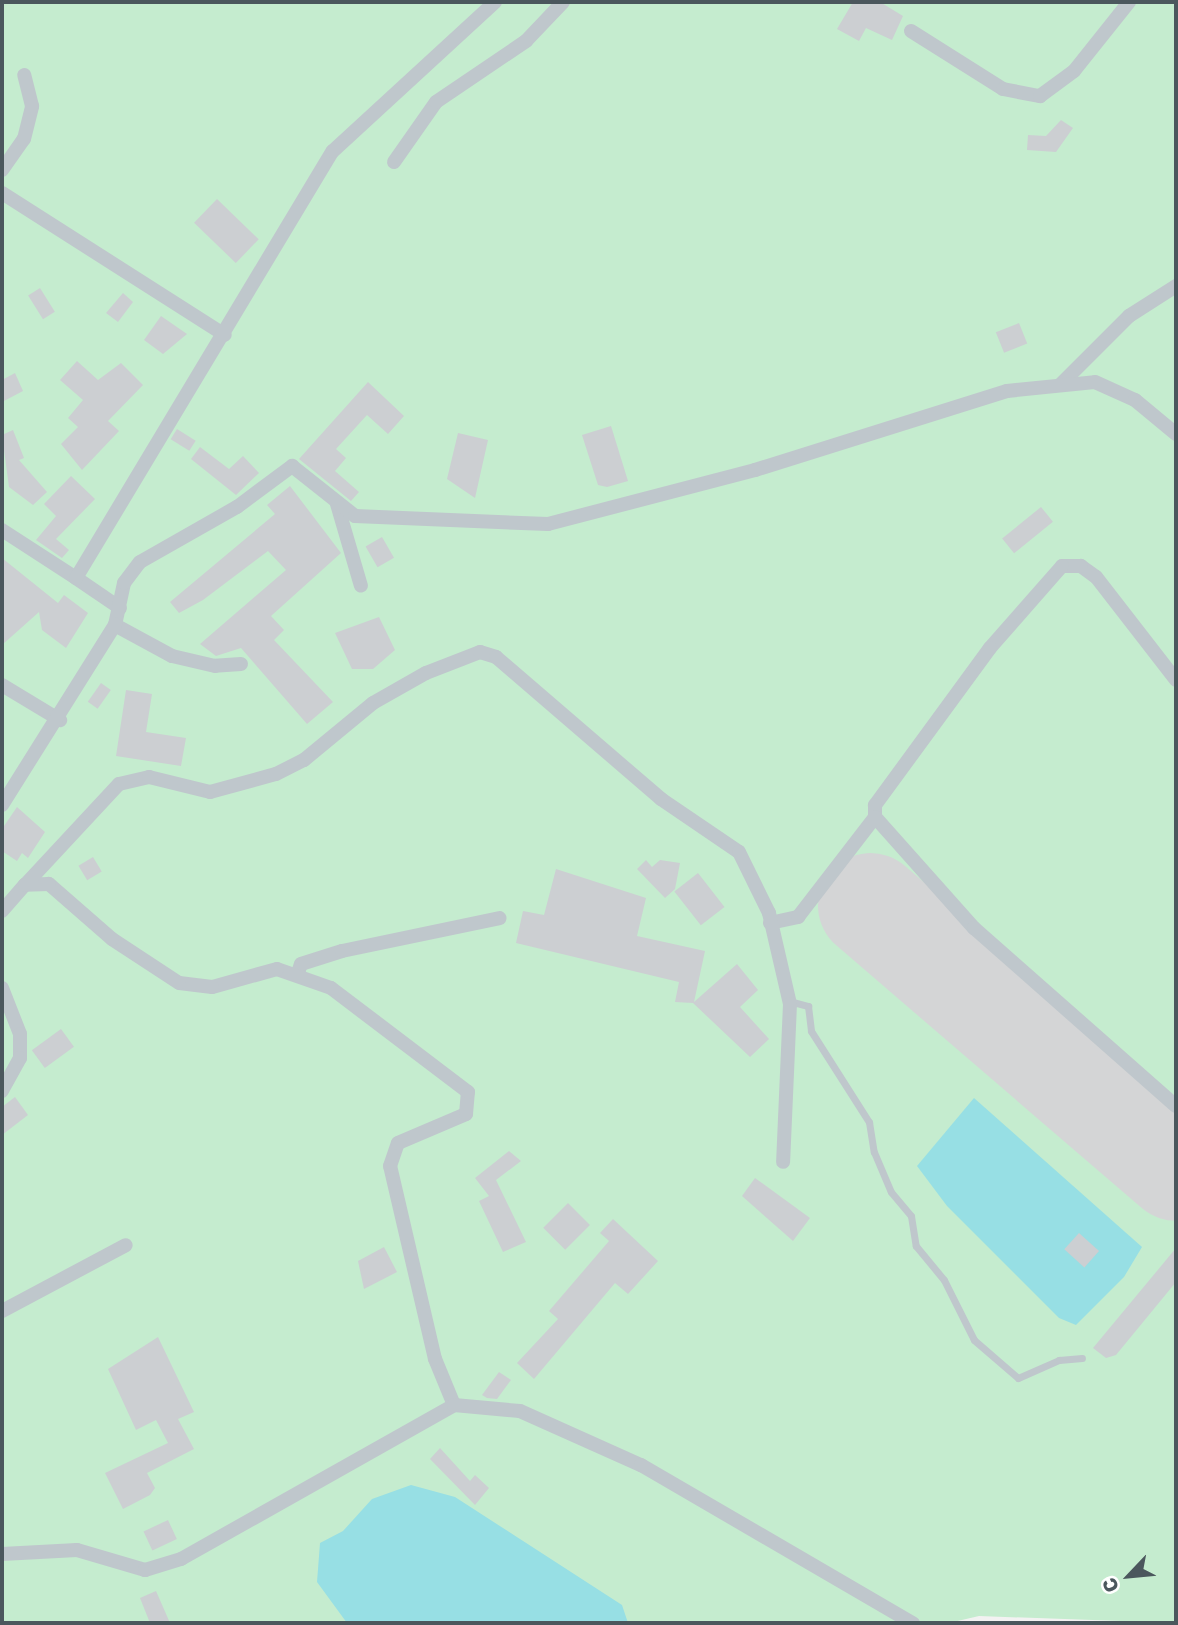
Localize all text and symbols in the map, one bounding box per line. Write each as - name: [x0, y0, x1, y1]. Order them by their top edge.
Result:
- north arrow: [1094, 1541, 1164, 1611]
- text: С: [1096, 1574, 1123, 1597]

